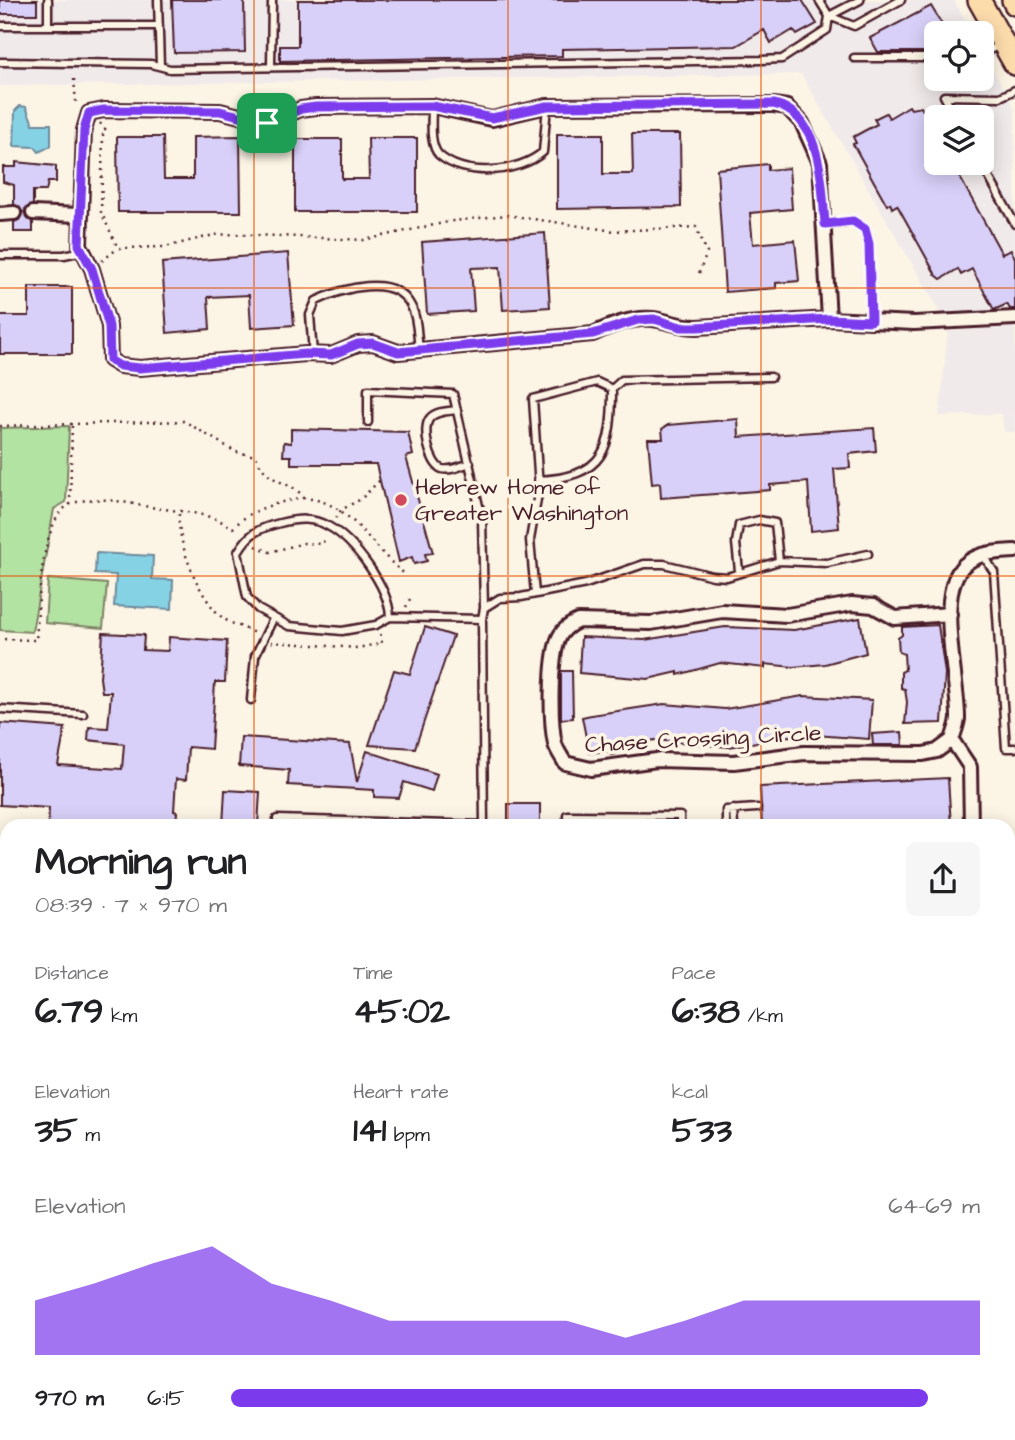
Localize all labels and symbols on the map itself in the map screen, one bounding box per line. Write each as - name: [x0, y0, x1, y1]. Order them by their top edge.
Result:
- pin: [237, 93, 297, 153]
- place label: Hebrew Home of Greater Washington: [415, 471, 628, 530]
- marker: Hebrew Home of Greater Washington: [393, 492, 409, 508]
- street label: Chase Crossing Circle: [584, 717, 822, 762]

